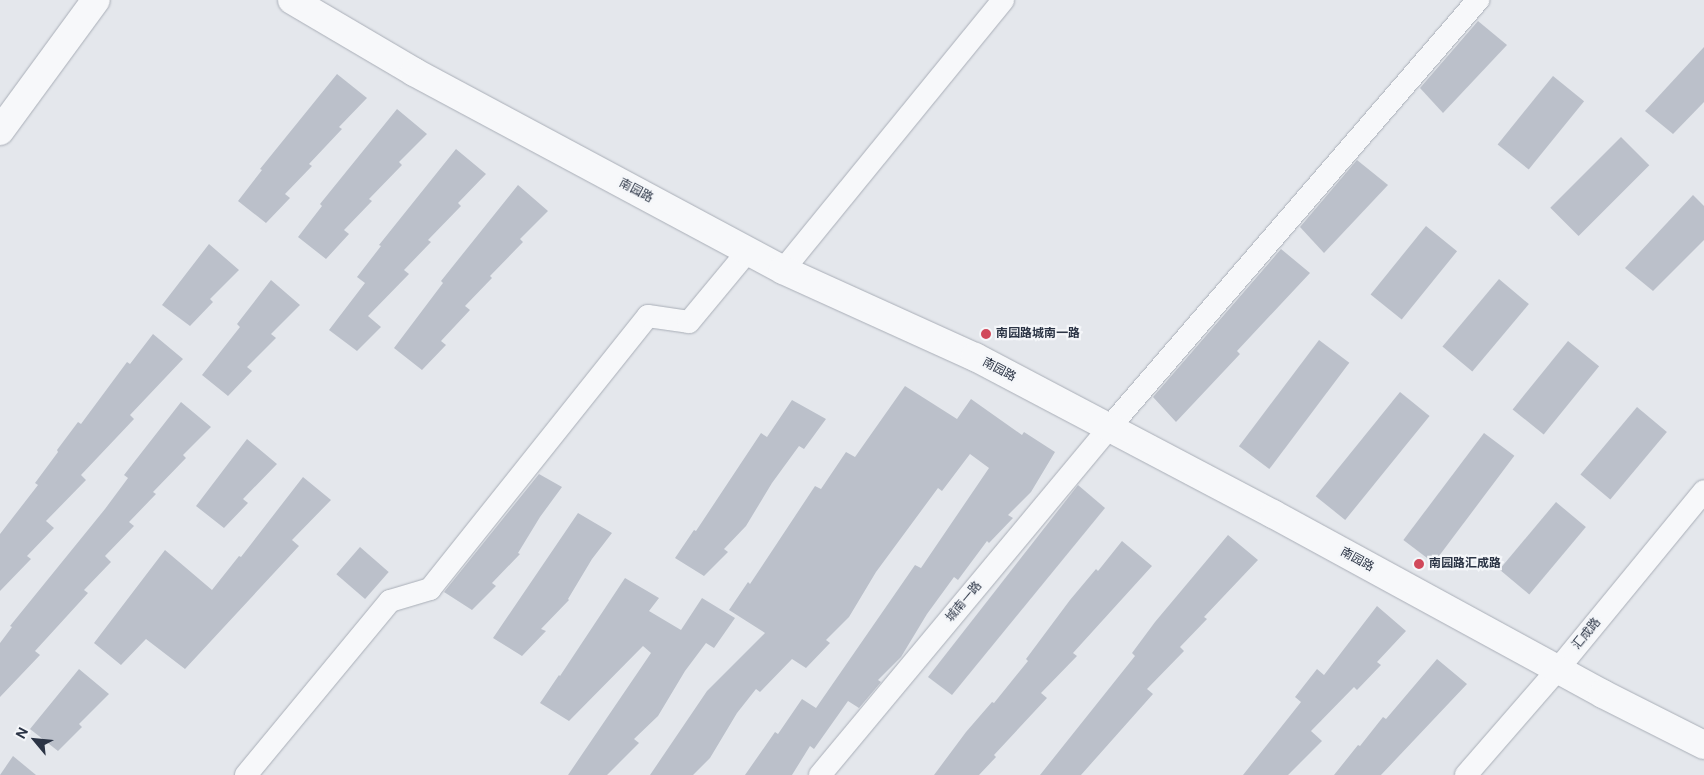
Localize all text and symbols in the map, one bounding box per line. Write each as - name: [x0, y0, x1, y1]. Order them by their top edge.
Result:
- street label: 南园路: [617, 176, 655, 206]
- place label: 南园路城南一路: [996, 327, 1080, 341]
- marker: 南园路城南一路: [980, 328, 992, 340]
- street label: 南园路: [980, 355, 1018, 385]
- street label: 南园路: [1338, 545, 1376, 575]
- place label: 南园路汇成路: [1429, 557, 1501, 571]
- marker: 南园路汇成路: [1413, 558, 1425, 570]
- street label: 城南一路: [943, 579, 985, 625]
- street label: 汇成路: [1570, 615, 1604, 653]
- north arrow: [10, 715, 60, 765]
- text: N: [11, 724, 32, 742]

